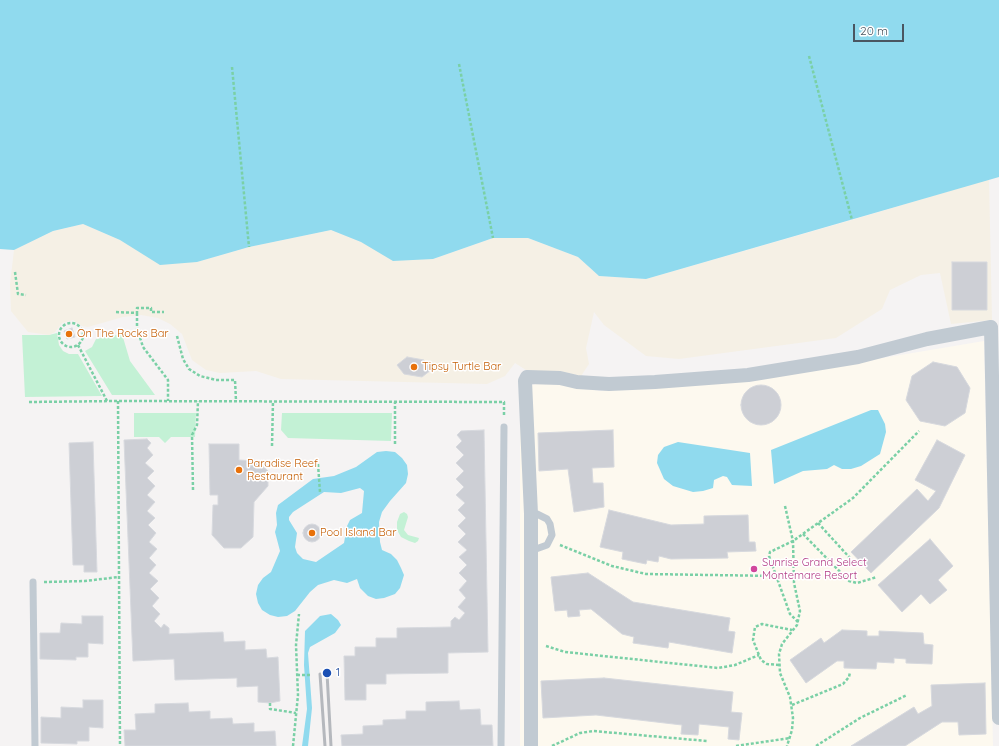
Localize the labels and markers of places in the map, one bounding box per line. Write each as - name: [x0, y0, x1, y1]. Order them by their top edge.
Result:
- place label: On The Rocks Bar: [77, 327, 169, 341]
- marker: On The Rocks Bar: [64, 329, 74, 339]
- place label: Tipsy Turtle Bar: [422, 360, 501, 374]
- marker: Tipsy Turtle Bar: [409, 362, 419, 372]
- place label: Paradise Reef Restaurant: [247, 457, 318, 483]
- marker: Paradise Reef Restaurant: [234, 465, 244, 475]
- place label: Pool Island Bar: [320, 526, 396, 540]
- marker: Pool Island Bar: [307, 528, 317, 538]
- place label: Sunrise Grand Select Montemare Resort: [762, 556, 867, 582]
- marker: Sunrise Grand Select Montemare Resort: [749, 564, 759, 574]
- place label: 1: [336, 666, 340, 680]
- marker: 1: [321, 667, 333, 679]

